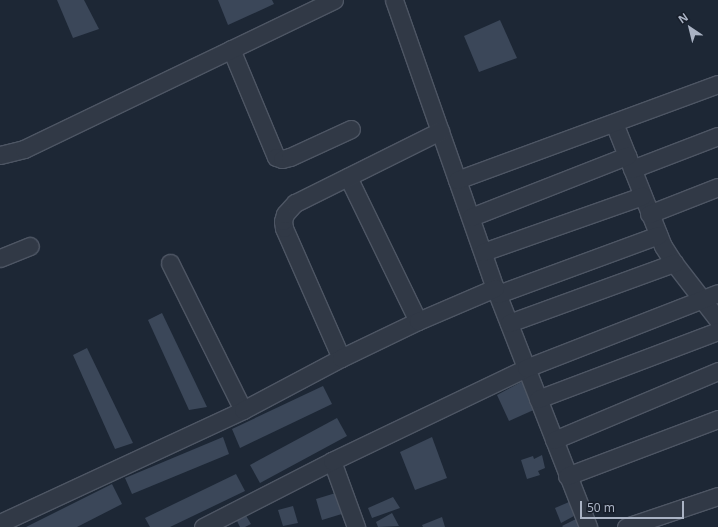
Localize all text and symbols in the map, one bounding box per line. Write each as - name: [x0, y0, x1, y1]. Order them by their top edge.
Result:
- north arrow: [670, 8, 710, 48]
- text: N: [675, 9, 691, 26]
- scale bar: [582, 493, 686, 519]
- text: 50 m: [587, 499, 615, 516]

